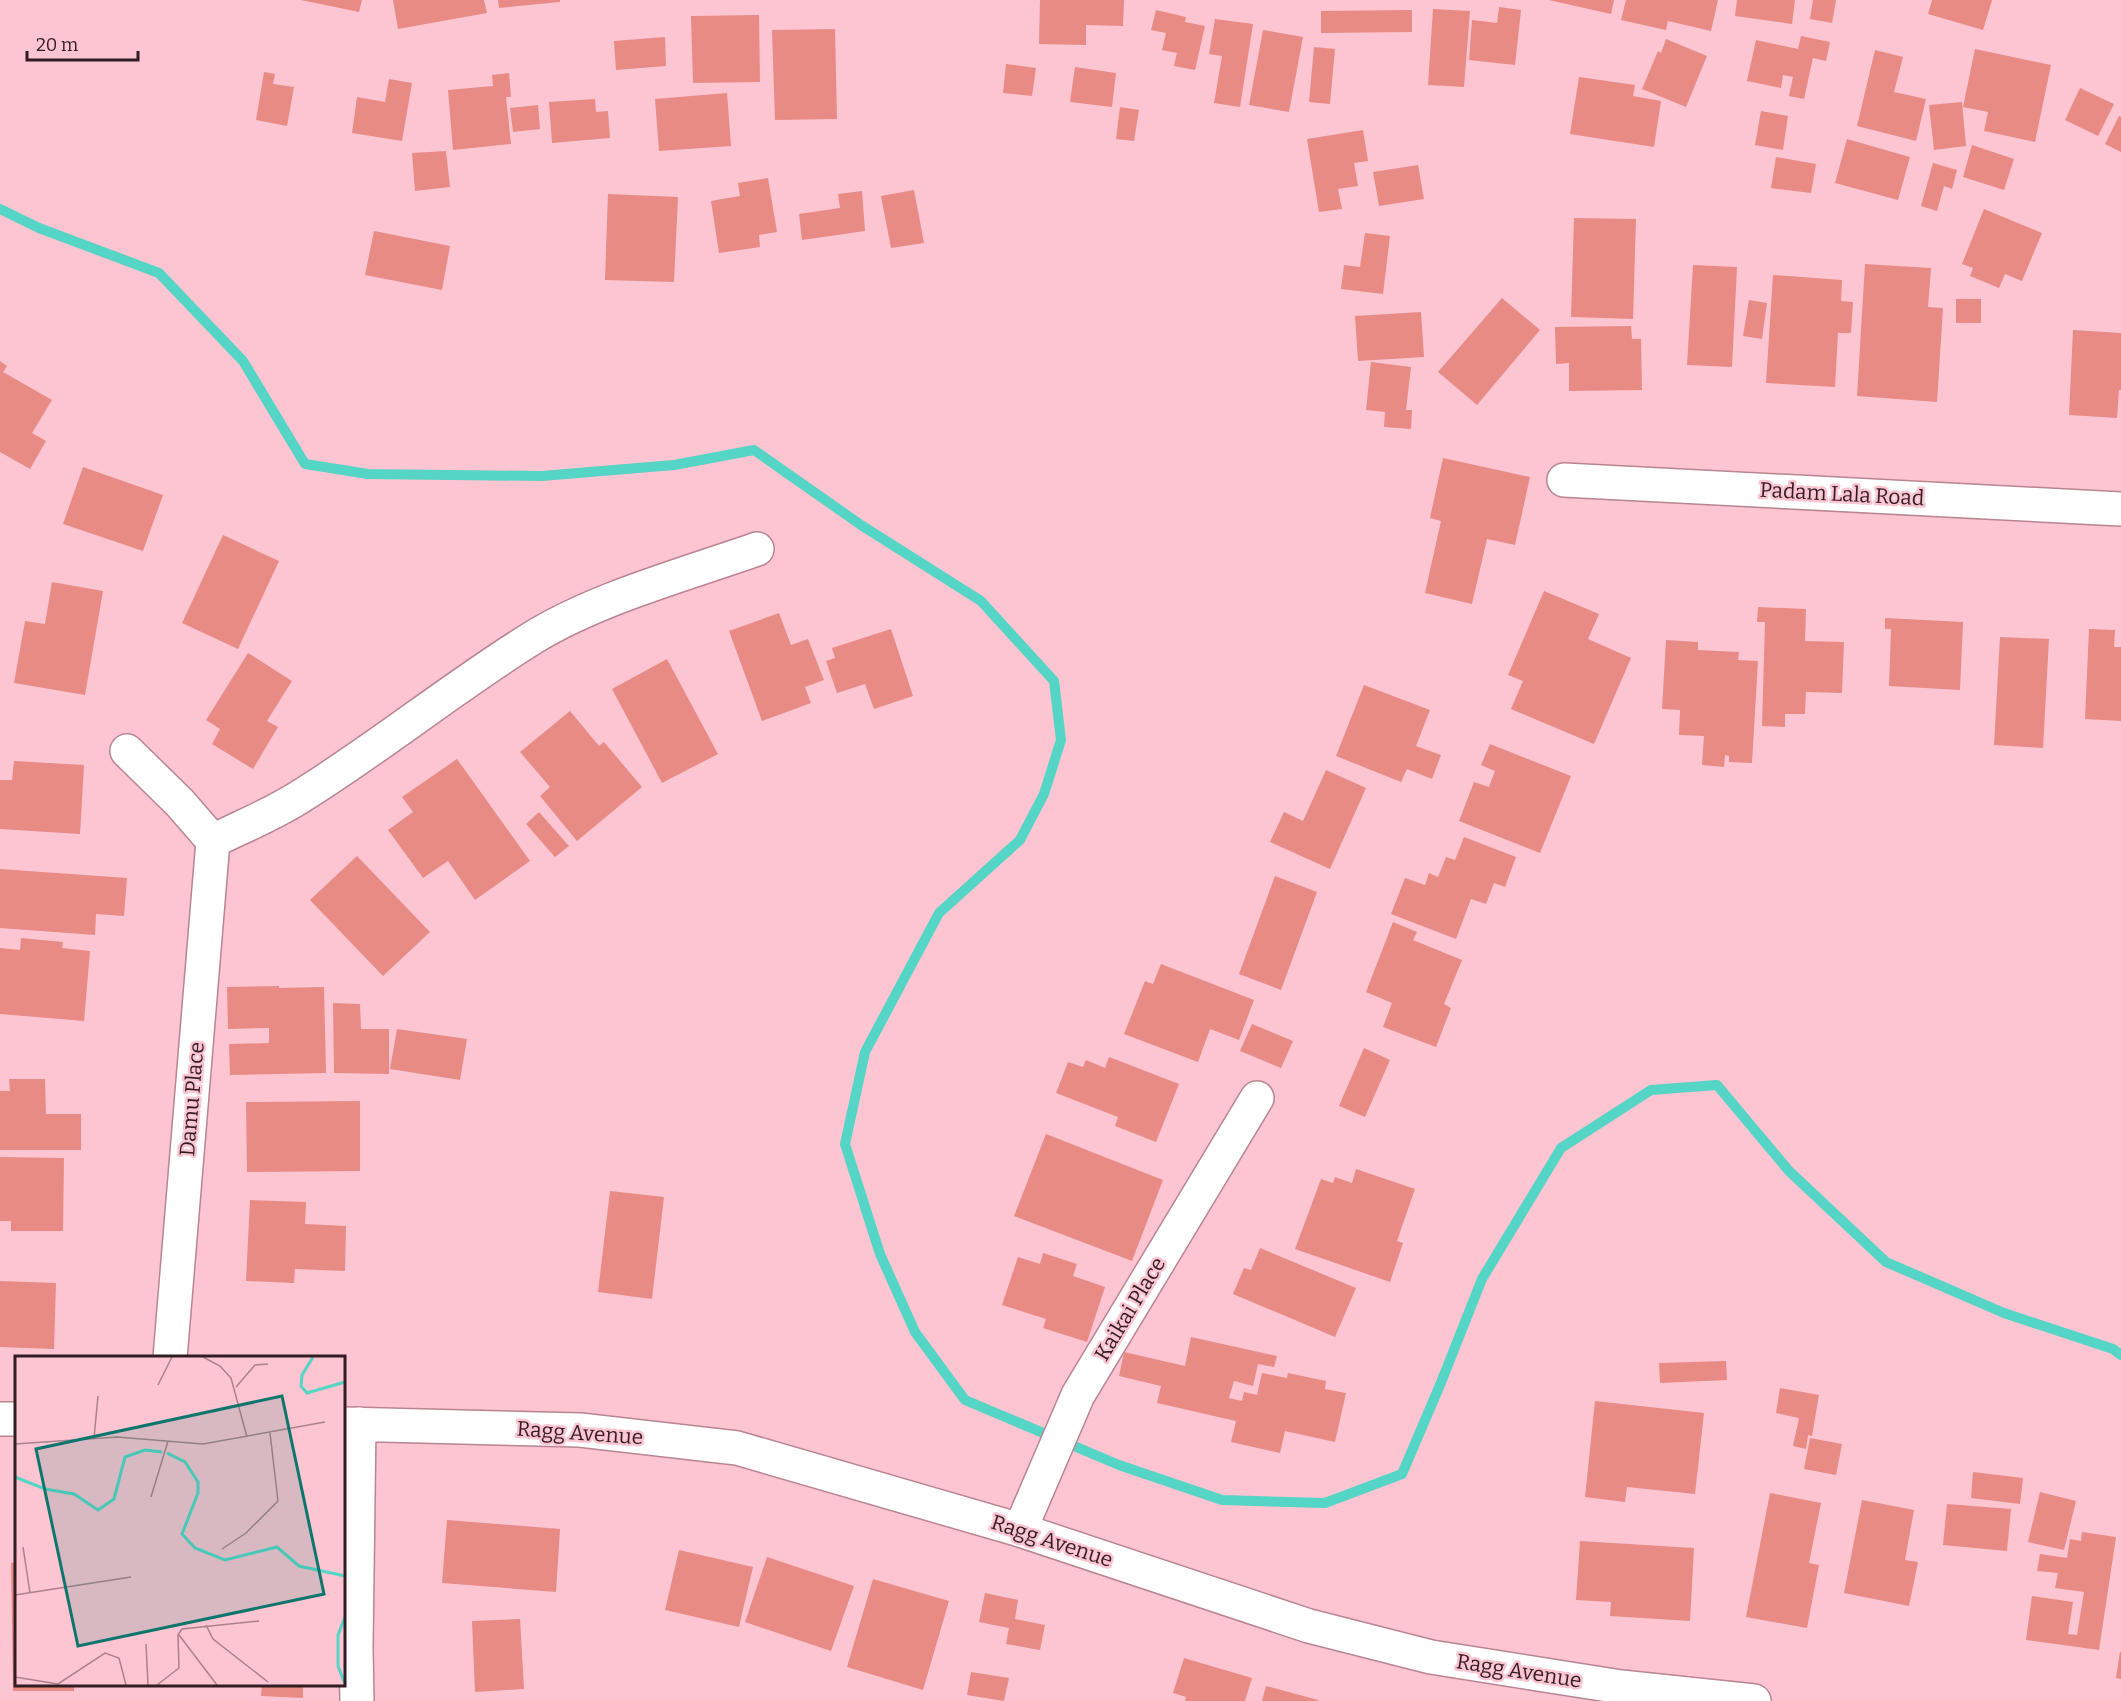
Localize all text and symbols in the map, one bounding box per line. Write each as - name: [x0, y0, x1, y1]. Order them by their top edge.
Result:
- scale bar: [27, 24, 138, 62]
- text: 20 m: [36, 34, 78, 56]
- street label: Padam Lala Road: [1759, 477, 1925, 511]
- street label: Damu Place: [174, 1041, 210, 1157]
- street label: Kaikai Place: [1089, 1252, 1171, 1366]
- inset map: [15, 1356, 345, 1686]
- street label: Ragg Avenue: [516, 1416, 644, 1450]
- street label: Ragg Avenue: [988, 1509, 1116, 1573]
- street label: Ragg Avenue: [1454, 1648, 1584, 1694]

